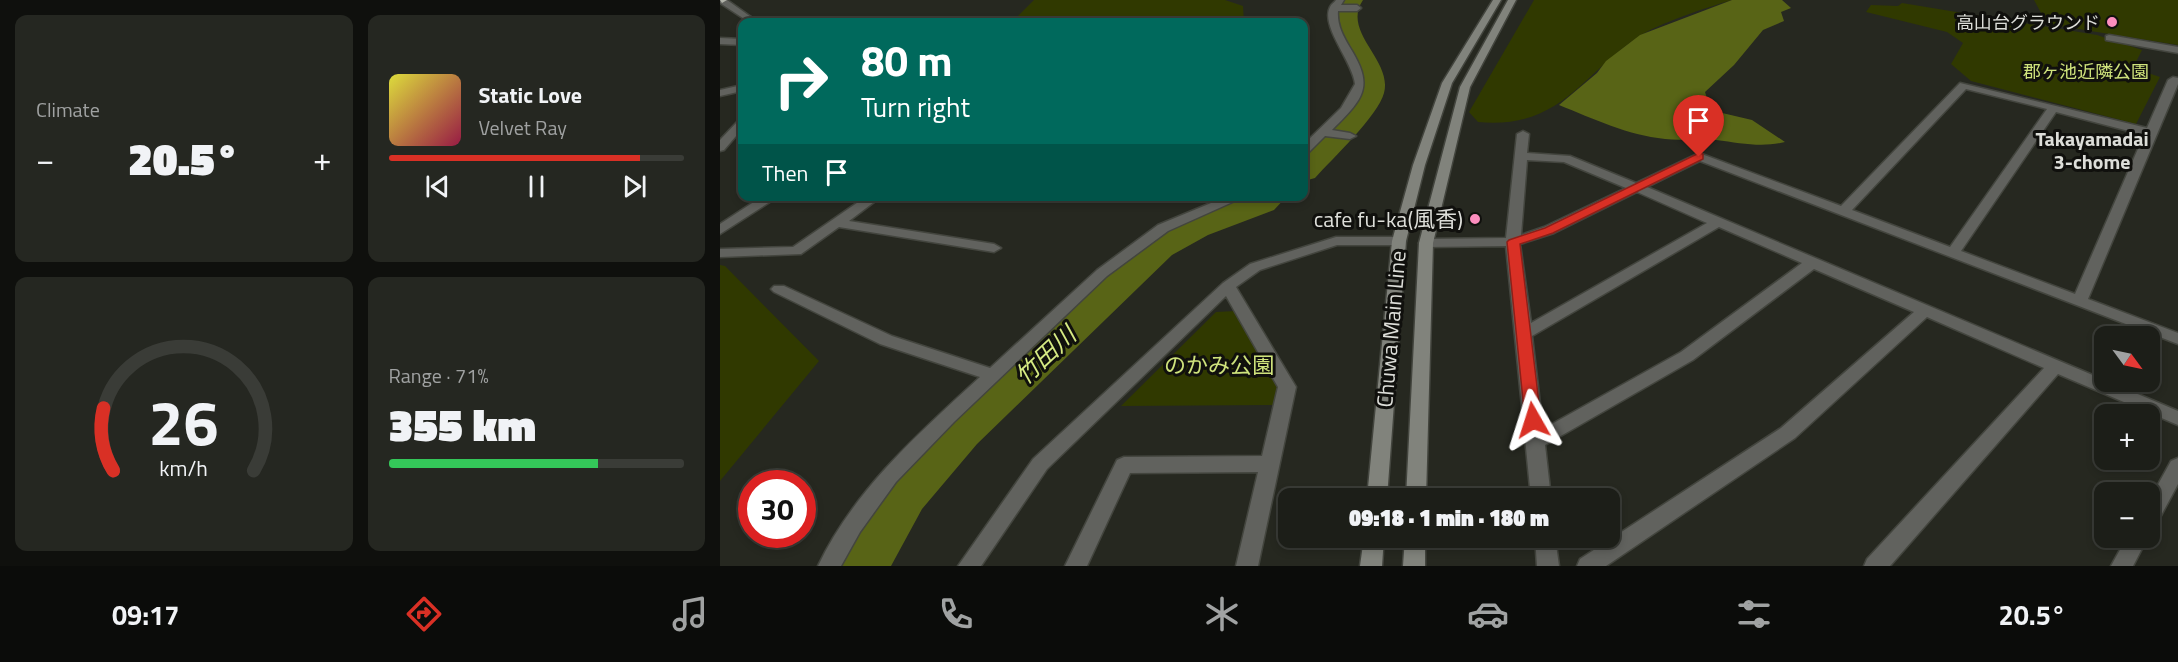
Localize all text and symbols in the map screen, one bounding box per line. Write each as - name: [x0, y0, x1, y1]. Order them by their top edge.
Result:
- place label: 高山台グラウンド: [1956, 9, 2100, 36]
- marker: 高山台グラウンド: [2105, 15, 2119, 29]
- text: 80 m: [861, 28, 953, 92]
- icon: right: [762, 42, 840, 120]
- park label: 郡ヶ池近隣公園: [2023, 58, 2149, 85]
- text: Static Love: [479, 78, 582, 112]
- text: Turn right: [861, 86, 970, 127]
- text: Climate: [36, 94, 100, 125]
- pin: [1673, 95, 1724, 157]
- icon: arrive: [1682, 104, 1715, 137]
- text: Velvet Ray: [479, 112, 567, 143]
- district label: Takayamadai 3-chome: [2035, 123, 2149, 177]
- text: 20.5°: [128, 124, 240, 192]
- text: −: [36, 134, 54, 184]
- text: +: [313, 134, 331, 184]
- text: Then: [762, 156, 808, 190]
- icon: arrive: [820, 156, 853, 189]
- icon: previous: [421, 170, 454, 203]
- icon: pause: [520, 170, 553, 203]
- icon: next: [618, 170, 651, 203]
- place label: cafe fu-ka(風香): [1314, 202, 1463, 236]
- marker: cafe fu-ka(風香): [1468, 212, 1482, 226]
- street label: Chuwa Main Line: [1367, 249, 1415, 409]
- water label: 竹田川: [1006, 315, 1086, 393]
- north arrow: [2094, 326, 2160, 392]
- map controls: [2094, 326, 2160, 548]
- park label: のかみ公園: [1164, 348, 1274, 382]
- text: Range · 71%: [389, 360, 489, 391]
- text: 26: [149, 374, 219, 469]
- position arrow: [1501, 388, 1565, 452]
- text: 355 km: [389, 390, 536, 458]
- button: +: [2094, 404, 2160, 470]
- text: km/h: [159, 452, 208, 484]
- speed limit sign: 30: [738, 470, 816, 548]
- button: −: [2094, 482, 2160, 548]
- text: 09:18 · 1 min · 180 m: [1349, 501, 1549, 535]
- icon: directions: [403, 593, 445, 635]
- icon: music: [669, 593, 711, 635]
- icon: phone: [935, 593, 977, 635]
- icon: climate: [1201, 593, 1243, 635]
- icon: car: [1467, 593, 1509, 635]
- icon: filters: [1733, 593, 1775, 635]
- text: 09:17: [112, 594, 179, 635]
- text: 20.5°: [1999, 594, 2066, 635]

